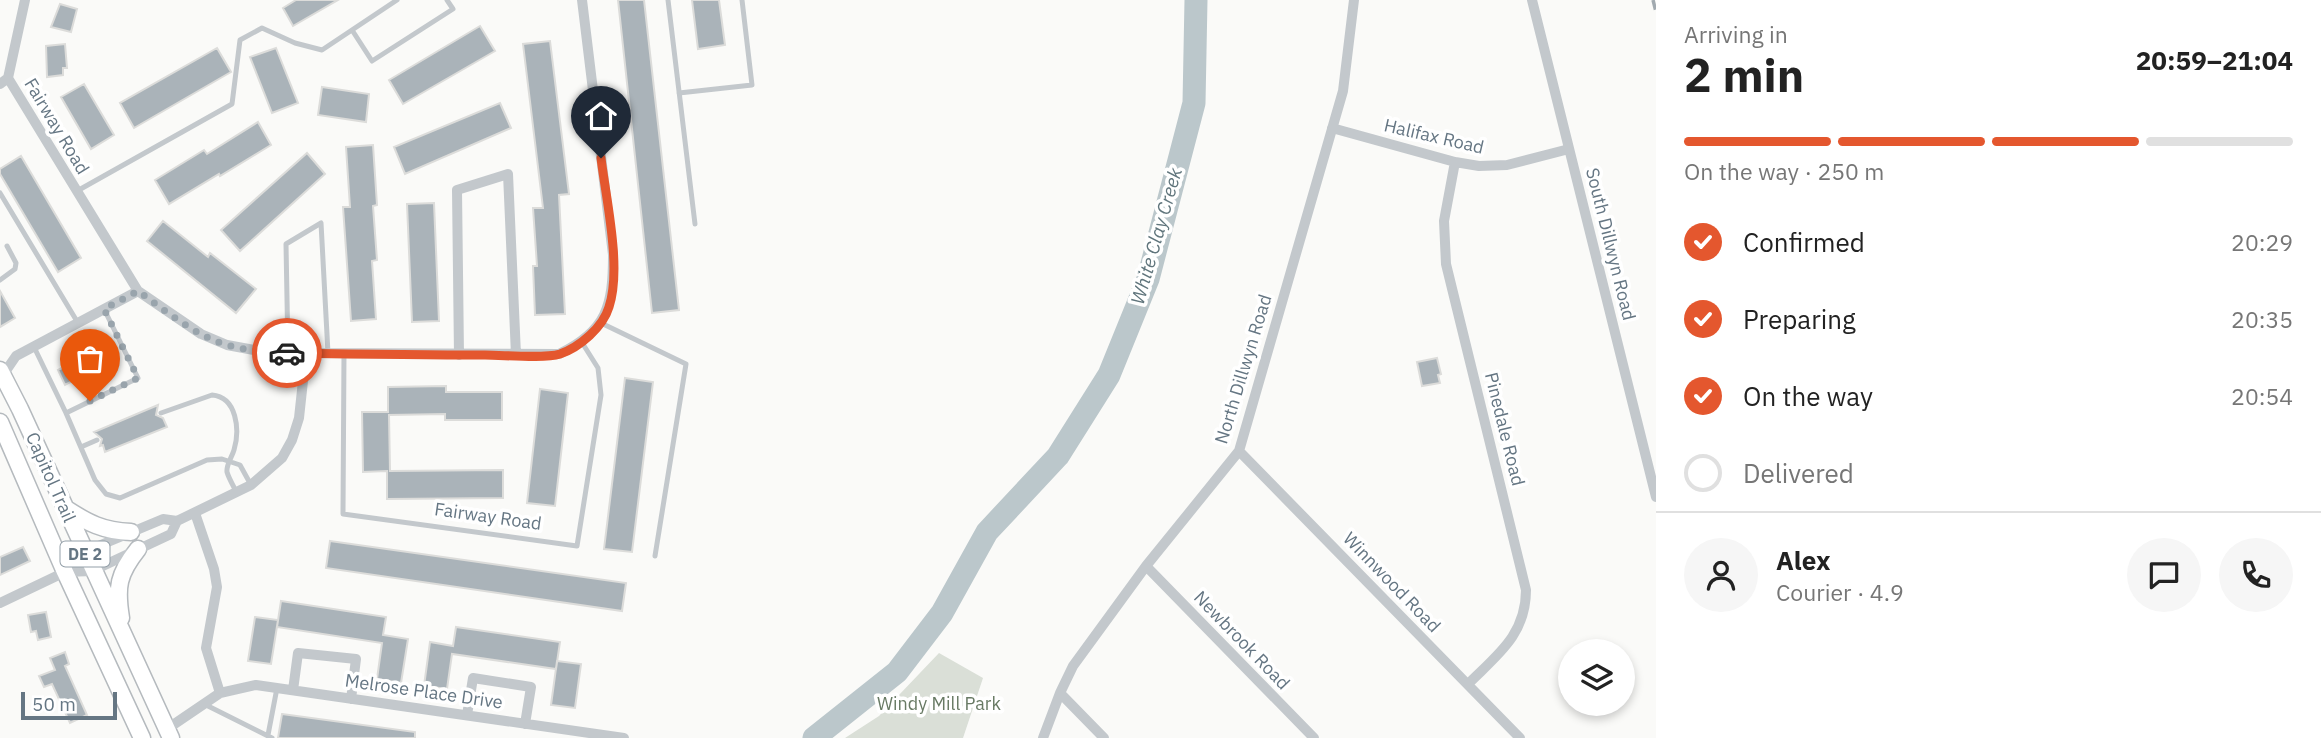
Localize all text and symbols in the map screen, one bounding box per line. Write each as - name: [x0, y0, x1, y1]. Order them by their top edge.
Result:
- text: Arriving in: [1684, 19, 1788, 49]
- text: 20:59–21:04: [2136, 43, 2293, 77]
- text: 2 min: [1684, 45, 1804, 105]
- street label: Fairway Road: [19, 74, 95, 178]
- pin: [571, 86, 631, 158]
- icon: home: [582, 97, 620, 135]
- street label: Halifax Road: [1382, 113, 1486, 159]
- text: On the way · 250 m: [1684, 156, 1884, 186]
- water label: White Clay Creek: [1125, 164, 1187, 307]
- street label: South Dillwyn Road: [1581, 165, 1641, 323]
- icon: check: [1684, 223, 1722, 261]
- text: Confirmed: [1743, 225, 1865, 259]
- text: 20:29: [2231, 227, 2293, 257]
- street label: North Dillwyn Road: [1209, 291, 1277, 447]
- icon: check: [1684, 300, 1722, 338]
- text: Preparing: [1743, 302, 1856, 336]
- text: 20:35: [2231, 304, 2293, 334]
- courier: [252, 318, 322, 388]
- pin: [60, 329, 120, 401]
- icon: car: [268, 334, 306, 372]
- icon: bag: [71, 340, 109, 378]
- street label: Pinedale Road: [1480, 370, 1530, 488]
- icon: check: [1684, 377, 1722, 415]
- text: On the way: [1743, 379, 1873, 413]
- text: 20:54: [2231, 381, 2293, 411]
- street label: Capitol Trail: [21, 428, 81, 526]
- text: Delivered: [1743, 456, 1854, 490]
- street label: Fairway Road: [433, 497, 543, 535]
- street label: Winnwood Road: [1338, 527, 1446, 637]
- button: person: [1684, 538, 1758, 612]
- button: chat: [2127, 538, 2201, 612]
- button: phone: [2219, 538, 2293, 612]
- road number: DE 2: [60, 541, 110, 566]
- text: Alex: [1776, 543, 1830, 577]
- text: Courier · 4.9: [1776, 577, 1904, 607]
- street label: Newbrook Road: [1189, 586, 1295, 694]
- map controls: [1558, 639, 1635, 716]
- button: layers: [1558, 639, 1635, 716]
- street label: Melrose Place Drive: [344, 669, 505, 713]
- scale bar: [21, 689, 117, 721]
- text: 50 m: [32, 692, 76, 716]
- park label: Windy Mill Park: [877, 692, 1001, 715]

